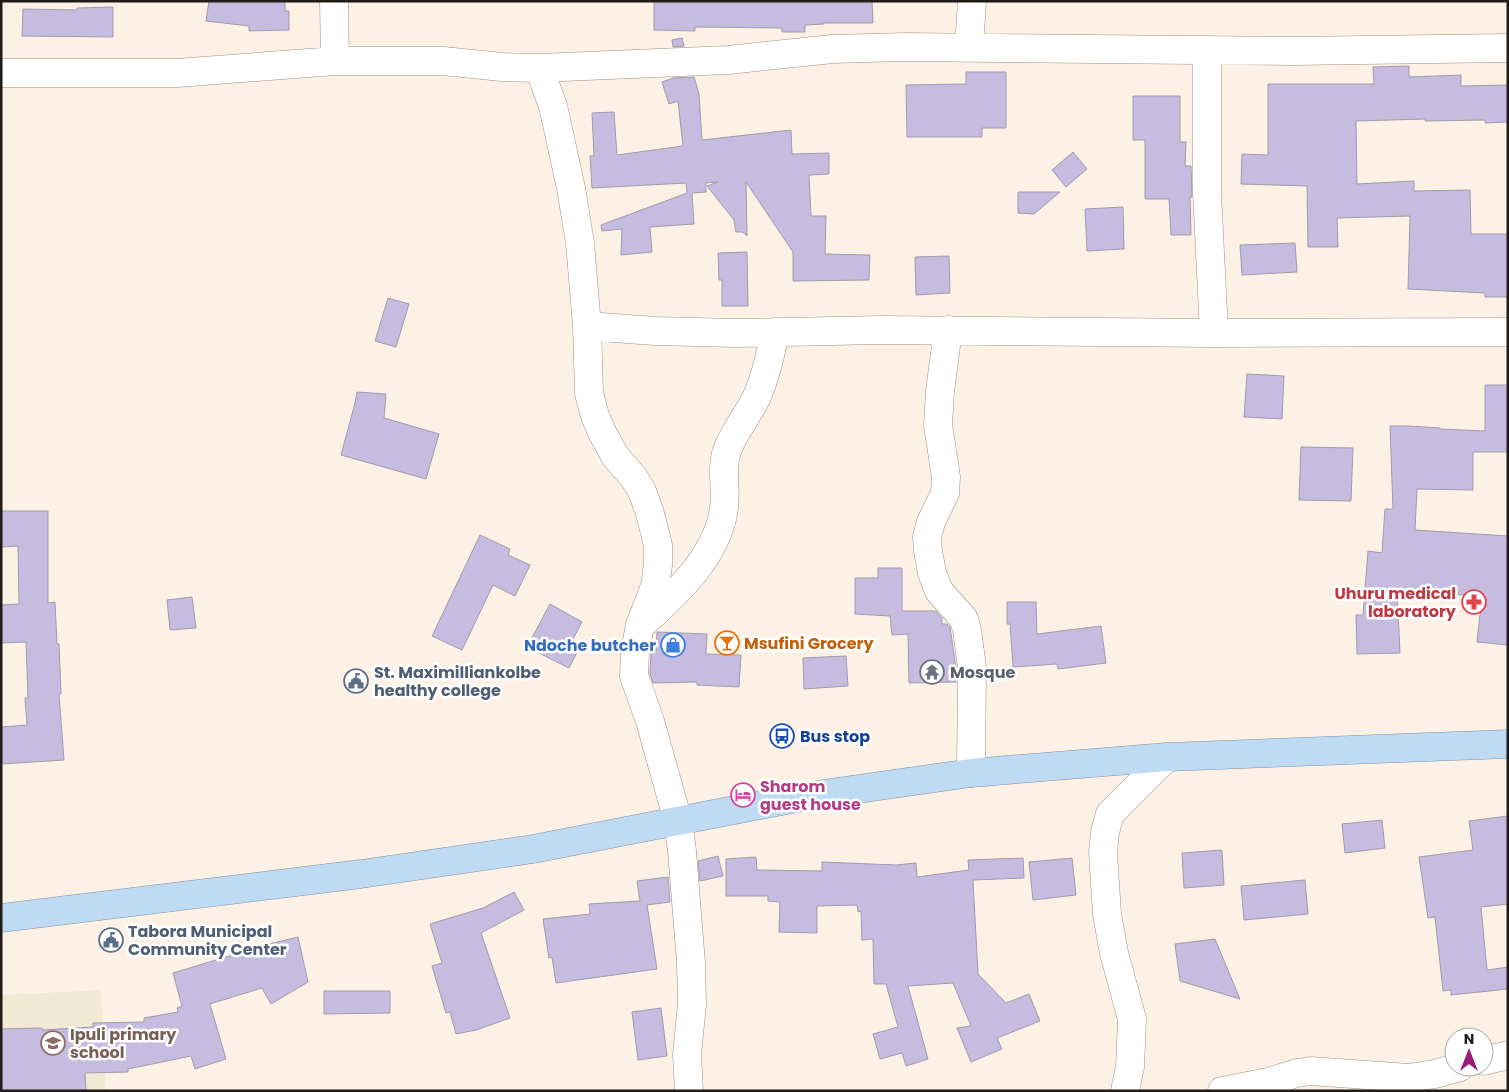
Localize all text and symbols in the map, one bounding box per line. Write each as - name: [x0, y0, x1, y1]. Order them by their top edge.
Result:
- place label: Uhuru medical laboratory: [1334, 582, 1457, 623]
- pharmacy icon: Uhuru medical laboratory: [1461, 589, 1487, 615]
- bar icon: Msufini Grocery: [714, 630, 740, 656]
- shop icon: Ndoche butcher: [660, 632, 686, 658]
- place label: Msufini Grocery: [744, 632, 874, 655]
- place label: Ndoche butcher: [524, 634, 656, 657]
- temple icon: Mosque: [919, 659, 945, 685]
- place label: St. Maximilliankolbe healthy college: [374, 661, 541, 702]
- place label: Mosque: [950, 661, 1015, 684]
- public building icon: St. Maximilliankolbe healthy college: [343, 668, 369, 694]
- bus stop icon: Bus stop: [769, 723, 795, 749]
- place label: Bus stop: [800, 725, 870, 748]
- place label: Sharom guest house: [760, 775, 861, 816]
- hotel icon: Sharom guest house: [730, 782, 756, 808]
- place label: Tabora Municipal Community Center: [128, 920, 287, 961]
- public building icon: Tabora Municipal Community Center: [98, 927, 124, 953]
- place label: Ipuli primary school: [70, 1023, 177, 1064]
- north arrow: [1444, 1027, 1494, 1077]
- text: N: [1464, 1029, 1474, 1049]
- school or university icon: Ipuli primary school: [40, 1030, 66, 1056]

